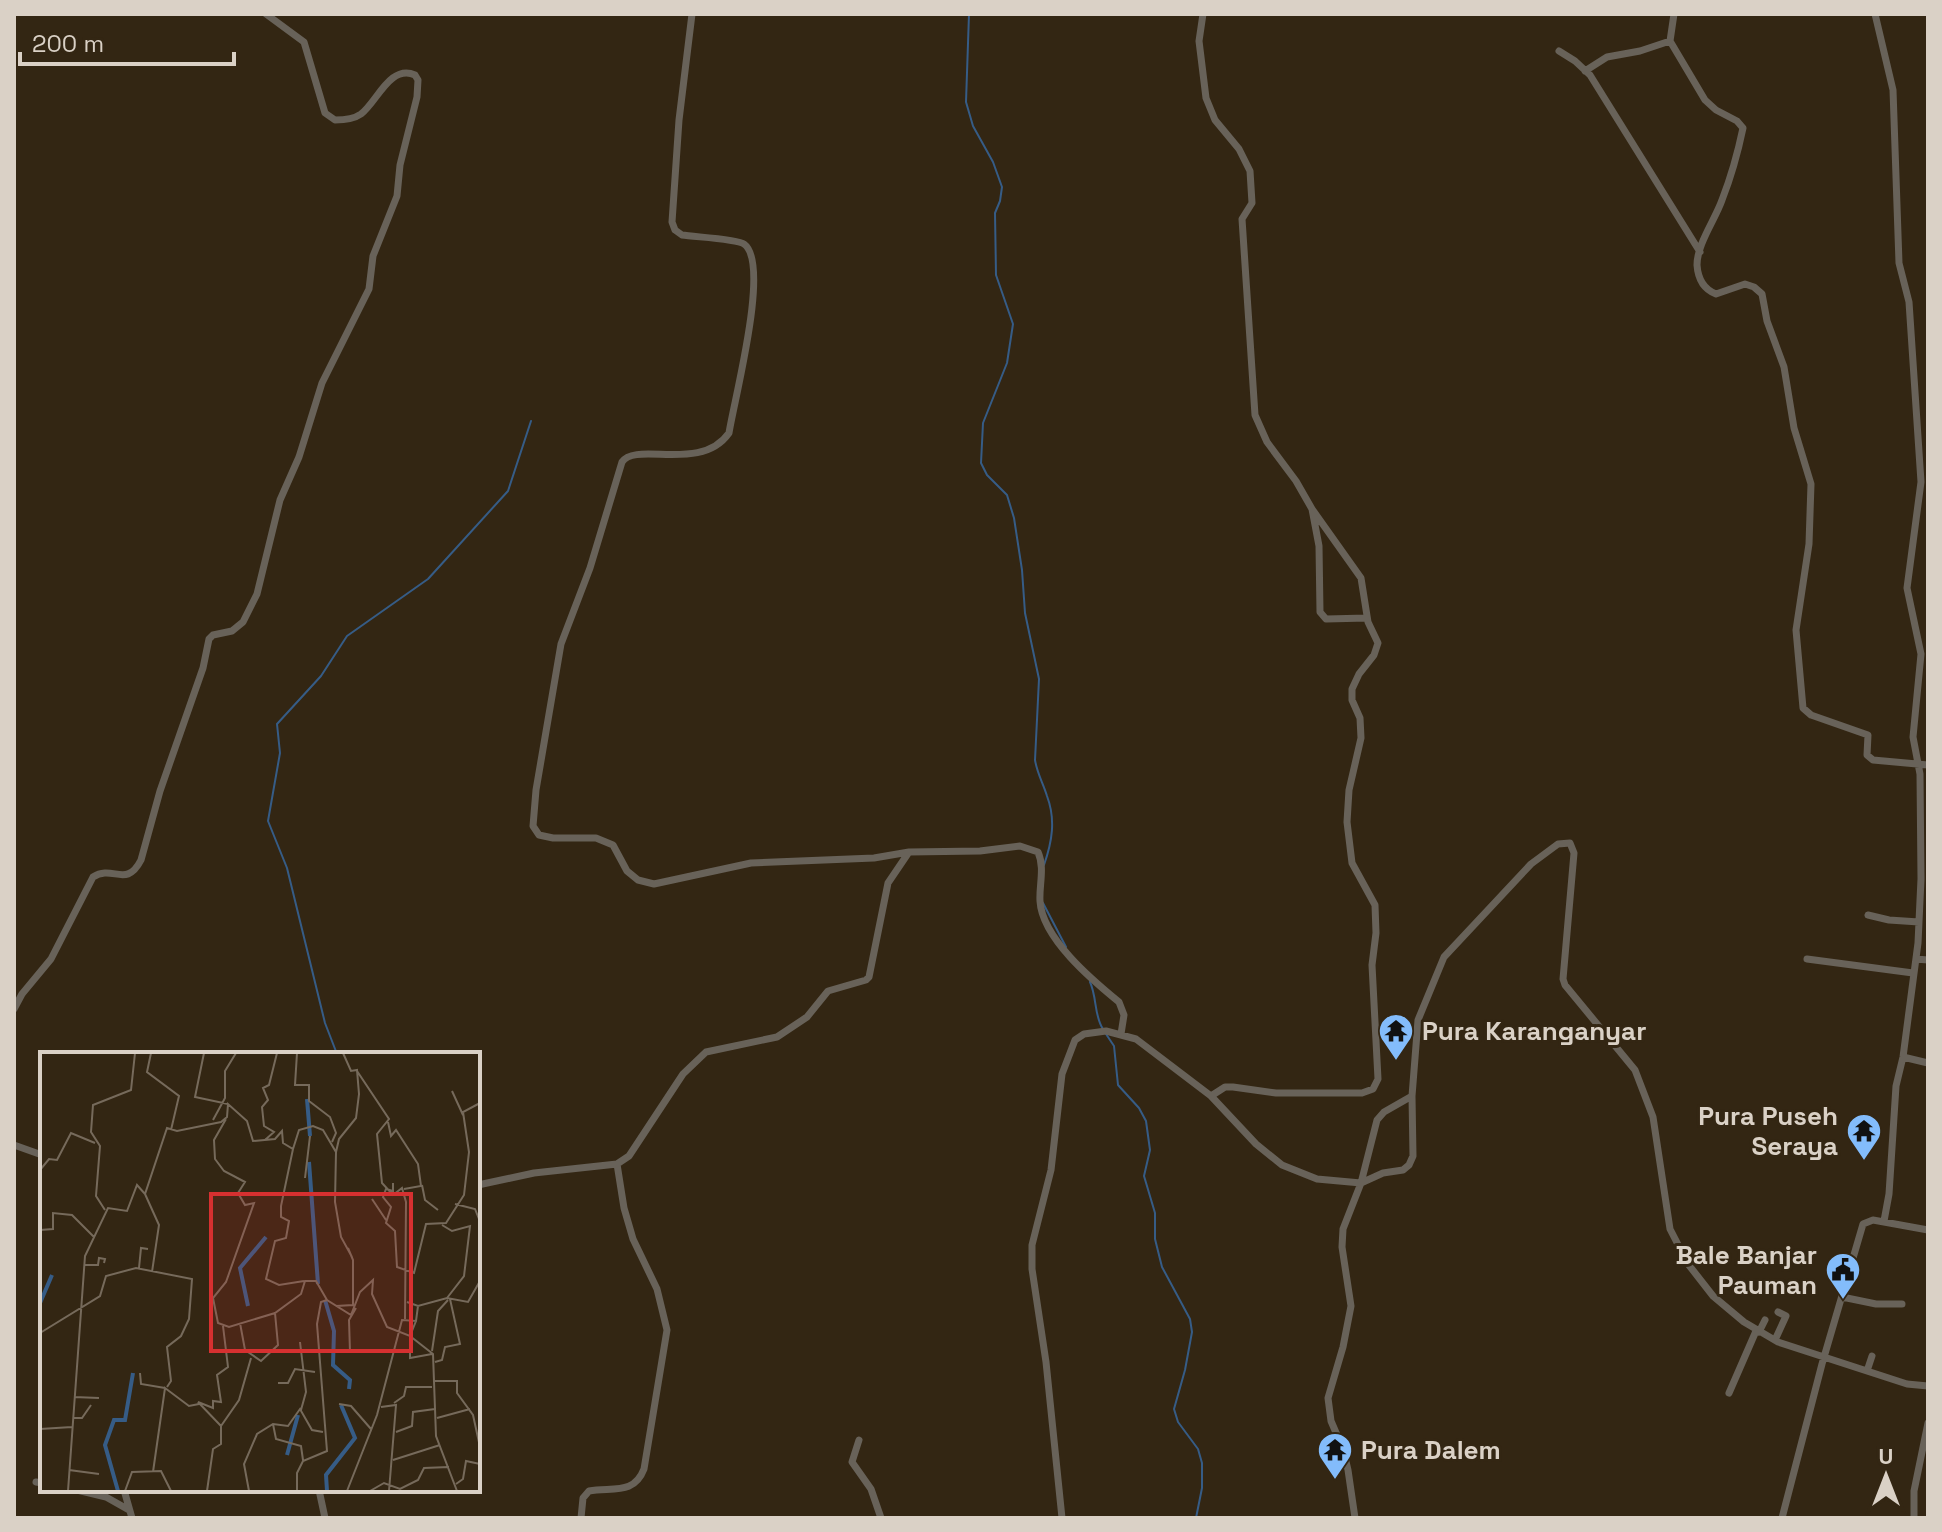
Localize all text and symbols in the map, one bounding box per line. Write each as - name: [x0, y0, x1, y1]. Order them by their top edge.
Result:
- scale bar: [20, 16, 234, 66]
- text: 200 m: [32, 28, 104, 59]
- temple icon: Pura Karanganyar: [1377, 1012, 1415, 1062]
- place label: Pura Karanganyar: [1422, 1014, 1646, 1048]
- inset map: [40, 1052, 480, 1492]
- place label: Pura Puseh Seraya: [1698, 1099, 1838, 1163]
- temple icon: Pura Puseh Seraya: [1845, 1112, 1883, 1162]
- place label: Bale Banjar Pauman: [1676, 1238, 1817, 1302]
- public building icon: Bale Banjar Pauman: [1824, 1251, 1862, 1301]
- temple icon: Pura Dalem: [1316, 1431, 1354, 1481]
- place label: Pura Dalem: [1361, 1433, 1501, 1467]
- north arrow: [1846, 1436, 1926, 1516]
- text: U: [1879, 1442, 1893, 1470]

